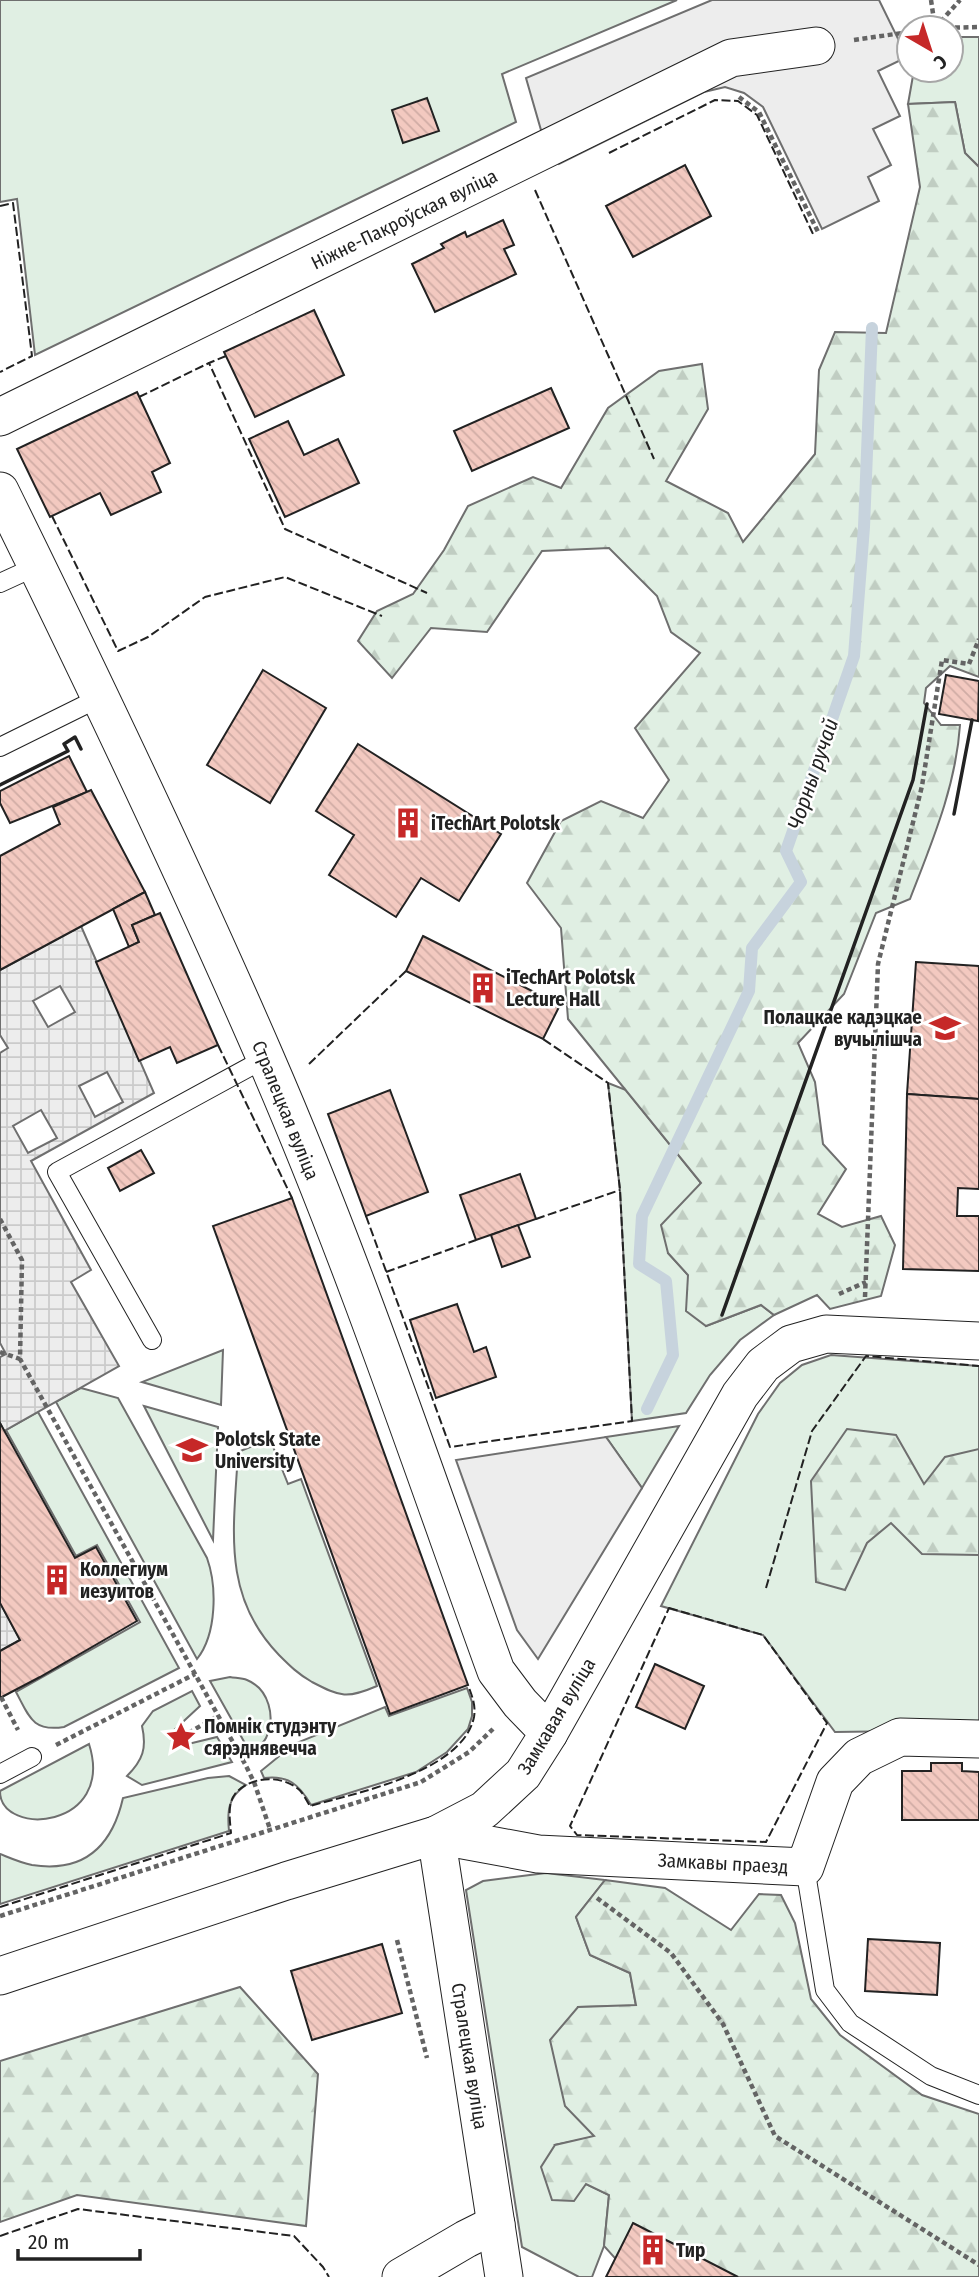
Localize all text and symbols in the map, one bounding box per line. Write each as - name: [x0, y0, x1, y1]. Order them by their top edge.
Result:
- north arrow: [895, 14, 965, 84]
- text: С: [929, 50, 951, 74]
- street label: Ніжне-Пакроўская вуліца: [307, 164, 501, 275]
- water label: Чорны ручай: [782, 715, 844, 833]
- building icon: iTechArt Polotsk: [391, 806, 425, 840]
- place label: iTechArt Polotsk: [431, 812, 560, 835]
- place label: iTechArt Polotsk Lecture Hall: [506, 966, 635, 1011]
- building icon: iTechArt Polotsk Lecture Hall: [466, 971, 500, 1005]
- place label: Полацкае кадэцкае вучылішча: [764, 1006, 922, 1051]
- school or university icon: Полацкае кадэцкае вучылішча: [928, 1011, 962, 1045]
- street label: Стралецкая вуліца: [247, 1037, 324, 1183]
- place label: Polotsk State University: [215, 1428, 321, 1473]
- school or university icon: Polotsk State University: [175, 1433, 209, 1467]
- place label: Коллегиум иезуитов: [80, 1558, 168, 1603]
- building icon: Коллегиум иезуитов: [40, 1563, 74, 1597]
- street label: Замкавая вуліца: [513, 1654, 600, 1779]
- place label: Помнік студэнту сярэднявечча: [204, 1715, 337, 1760]
- place icon: Помнік студэнту сярэднявечча: [164, 1720, 198, 1754]
- street label: Замкавы праезд: [657, 1849, 789, 1878]
- street label: Стралецкая вуліца: [447, 1981, 492, 2131]
- scale bar: [18, 2218, 140, 2262]
- text: 20 m: [28, 2229, 69, 2255]
- building icon: Тир: [636, 2233, 670, 2267]
- place label: Тир: [676, 2239, 705, 2262]

